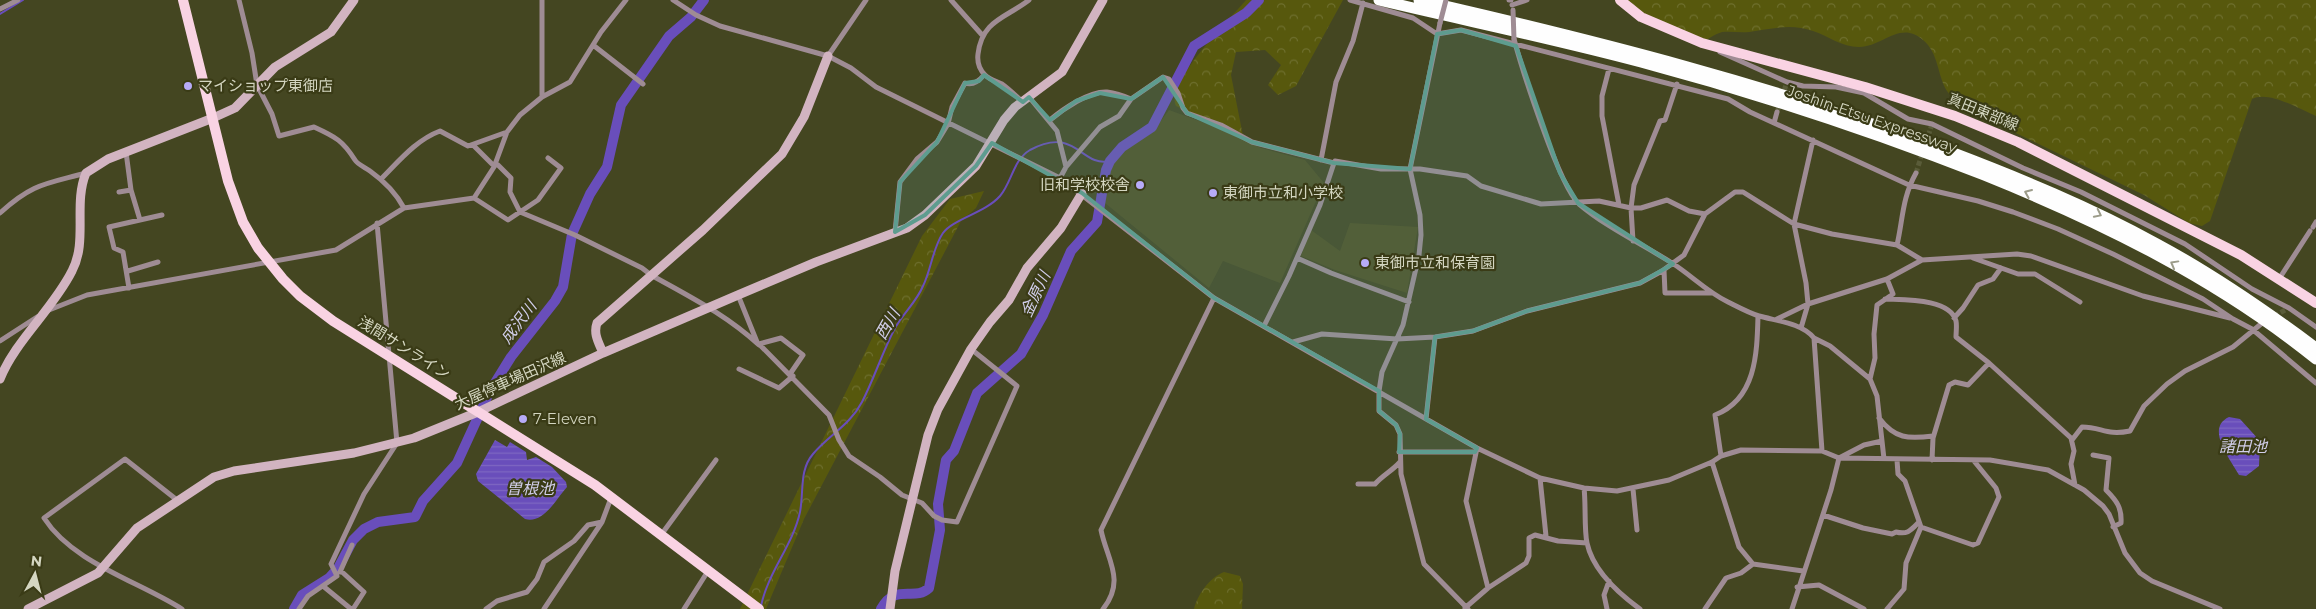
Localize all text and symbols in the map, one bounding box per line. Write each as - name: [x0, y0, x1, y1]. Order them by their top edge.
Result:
- place label: マイショップ東御店: [198, 76, 333, 95]
- marker: マイショップ東御店: [182, 80, 194, 92]
- street label: Joshin-Etsu Expressway: [1784, 80, 1960, 157]
- street label: 真田東部線: [1945, 89, 2022, 134]
- place label: 旧和学校校舎: [1040, 175, 1130, 194]
- marker: 旧和学校校舎: [1134, 179, 1146, 191]
- place label: 東御市立和小学校: [1223, 183, 1343, 202]
- marker: 東御市立和小学校: [1207, 187, 1219, 199]
- one-way arrow: [2024, 189, 2032, 199]
- one-way arrow: [2093, 208, 2102, 219]
- place label: 東御市立和保育園: [1375, 253, 1495, 272]
- marker: 東御市立和保育園: [1359, 257, 1371, 269]
- one-way arrow: [2170, 260, 2179, 270]
- water label: 金原川: [1017, 267, 1055, 320]
- water label: 成沢川: [496, 296, 542, 347]
- water label: 西川: [871, 304, 905, 343]
- street label: 浅間サンライン: [355, 312, 454, 383]
- street label: 大屋停車場田沢線: [451, 347, 568, 414]
- place label: 7-Eleven: [533, 409, 597, 428]
- marker: 7-Eleven: [517, 413, 529, 425]
- water label: 諸田池: [2219, 437, 2269, 456]
- water label: 曽根池: [506, 479, 556, 498]
- north arrow: [10, 549, 60, 599]
- text: N: [30, 551, 43, 571]

